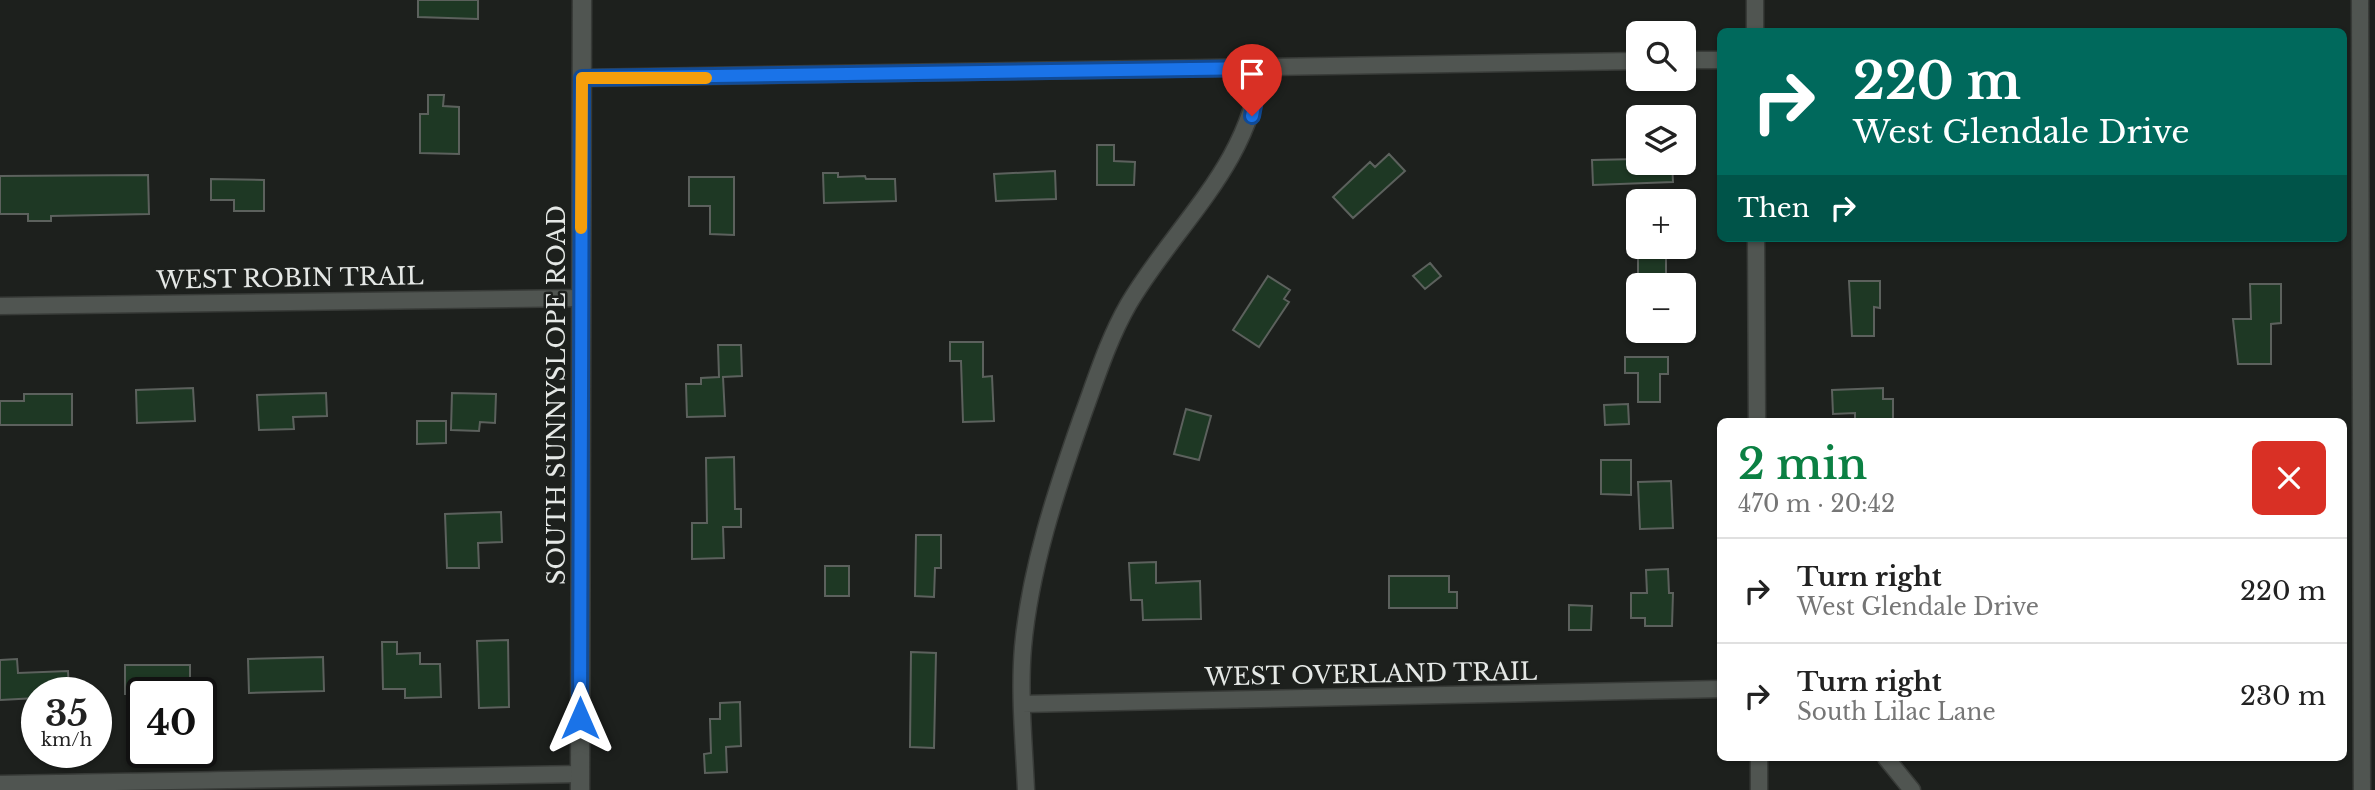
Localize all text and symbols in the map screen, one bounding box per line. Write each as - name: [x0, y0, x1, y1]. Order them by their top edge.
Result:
- map controls: [1626, 21, 1696, 343]
- button: search: [1626, 21, 1696, 91]
- pin: [1222, 44, 1282, 116]
- text: 220 m: [1853, 51, 2021, 112]
- icon: arrive: [1233, 55, 1271, 93]
- icon: right: [1738, 56, 1829, 147]
- button: layers: [1626, 105, 1696, 175]
- text: West Glendale Drive: [1853, 112, 2190, 152]
- button: +: [1626, 189, 1696, 259]
- icon: right: [1824, 189, 1862, 227]
- text: Then: [1738, 192, 1810, 224]
- street label: SOUTH SUNNYSLOPE ROAD: [542, 205, 571, 585]
- street label: WEST ROBIN TRAIL: [155, 261, 424, 295]
- button: −: [1626, 273, 1696, 343]
- text: 2 min: [1738, 438, 1867, 490]
- button: close: [2252, 441, 2326, 515]
- text: 470 m · 20:42: [1738, 490, 1895, 518]
- text: Turn right: [1797, 561, 1942, 593]
- icon: right: [1738, 572, 1776, 610]
- text: 220 m: [2240, 575, 2326, 607]
- text: West Glendale Drive: [1797, 593, 2039, 621]
- street label: WEST OVERLAND TRAIL: [1203, 657, 1538, 691]
- text: Turn right: [1797, 666, 1942, 698]
- speed limit sign: 40: [126, 677, 217, 768]
- icon: right: [1738, 677, 1776, 715]
- text: 230 m: [2240, 680, 2326, 712]
- position arrow: [543, 681, 617, 755]
- text: 35: [45, 692, 88, 735]
- text: South Lilac Lane: [1797, 698, 1996, 726]
- text: km/h: [41, 729, 92, 751]

